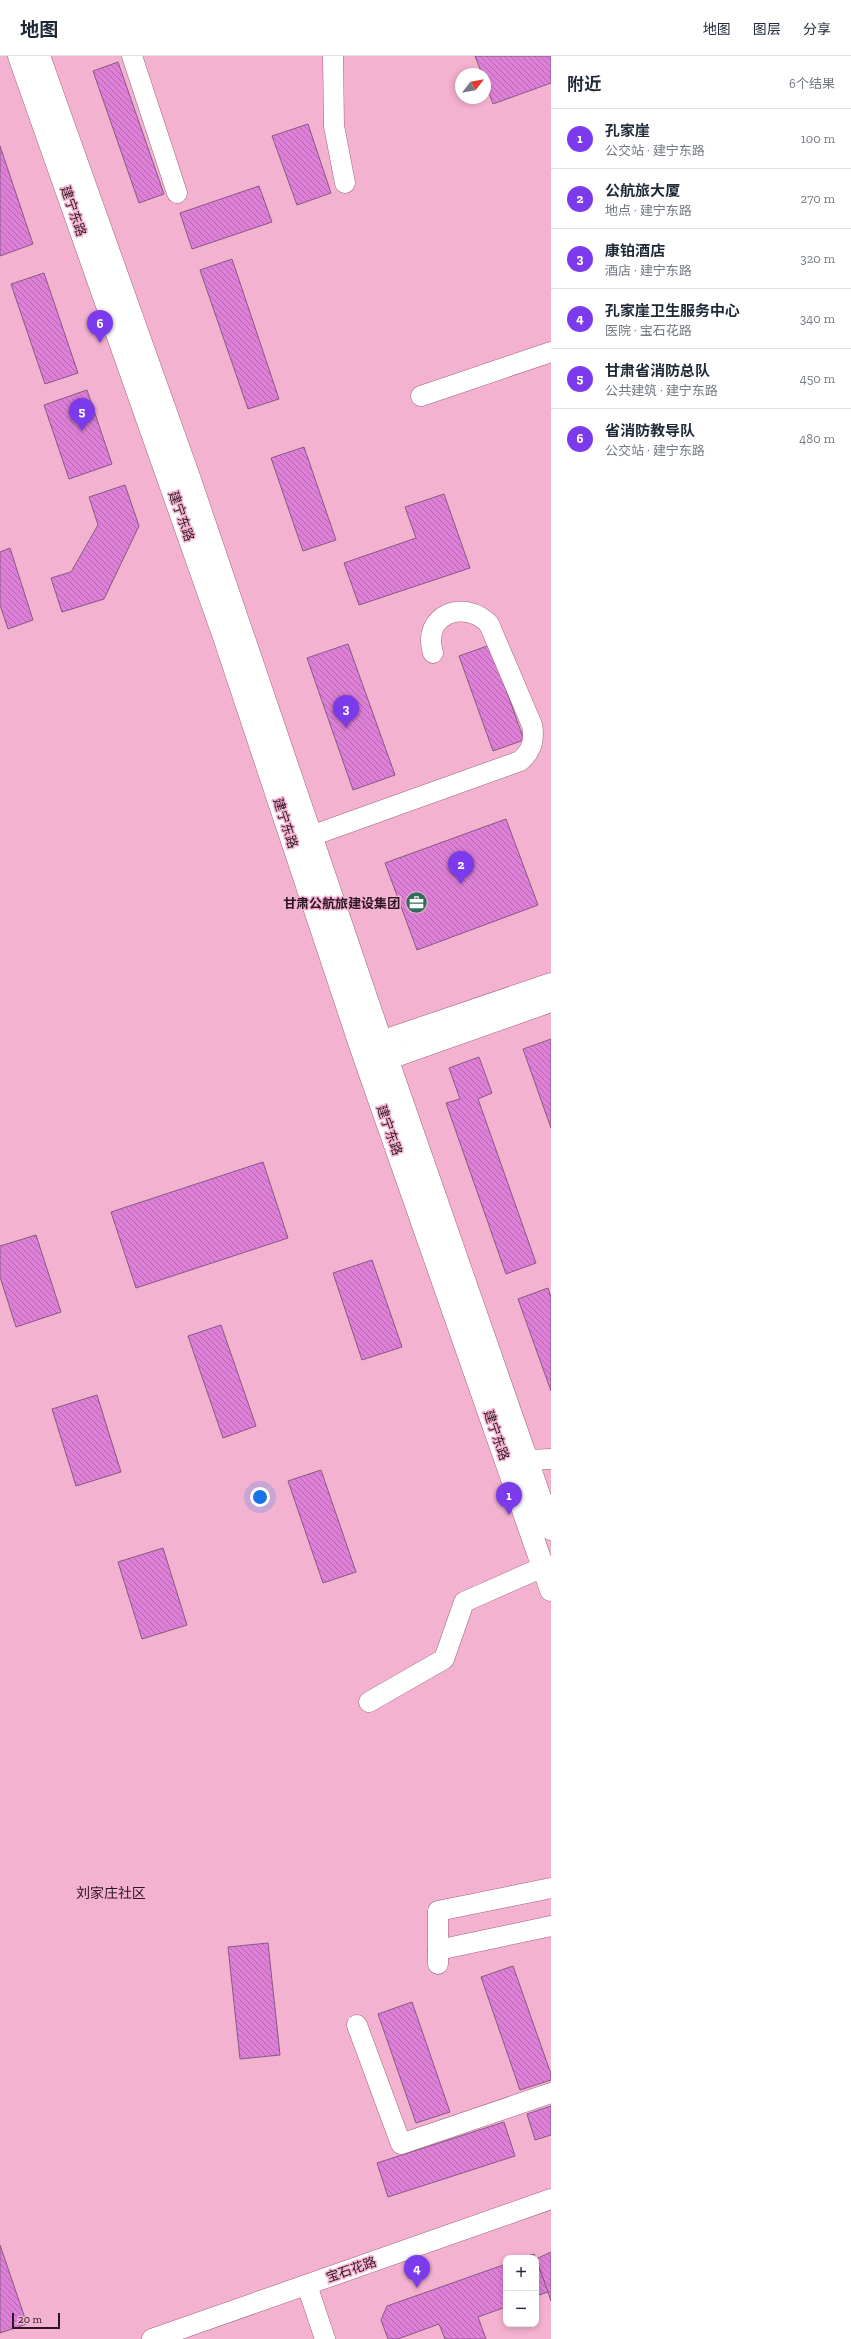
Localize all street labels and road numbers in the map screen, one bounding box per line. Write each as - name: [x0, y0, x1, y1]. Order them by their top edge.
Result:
- street label: 建宁东路: [58, 184, 89, 238]
- street label: 建宁东路: [166, 489, 197, 543]
- street label: 建宁东路: [270, 796, 301, 850]
- street label: 建宁东路: [374, 1103, 405, 1157]
- street label: 建宁东路: [481, 1408, 512, 1462]
- street label: 宝石花路: [324, 2254, 378, 2285]

